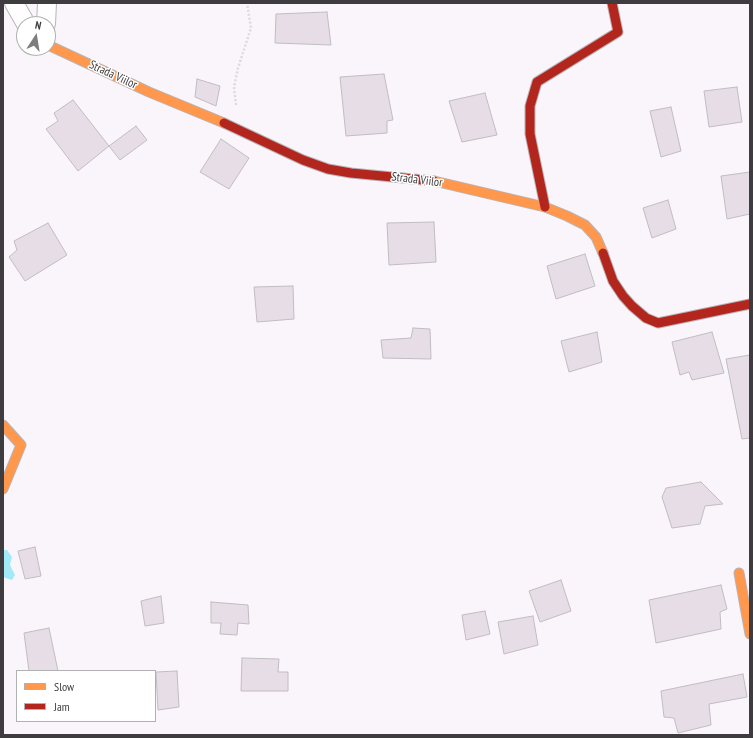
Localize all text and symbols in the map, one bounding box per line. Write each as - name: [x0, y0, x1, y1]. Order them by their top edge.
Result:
- north arrow: [16, 16, 56, 56]
- text: N: [34, 18, 43, 33]
- street label: Strada Viilor: [87, 58, 139, 92]
- street label: Strada Viilor: [391, 170, 443, 190]
- legend: [16, 670, 156, 722]
- text: Slow: [54, 679, 74, 694]
- text: Jam: [54, 699, 70, 714]

